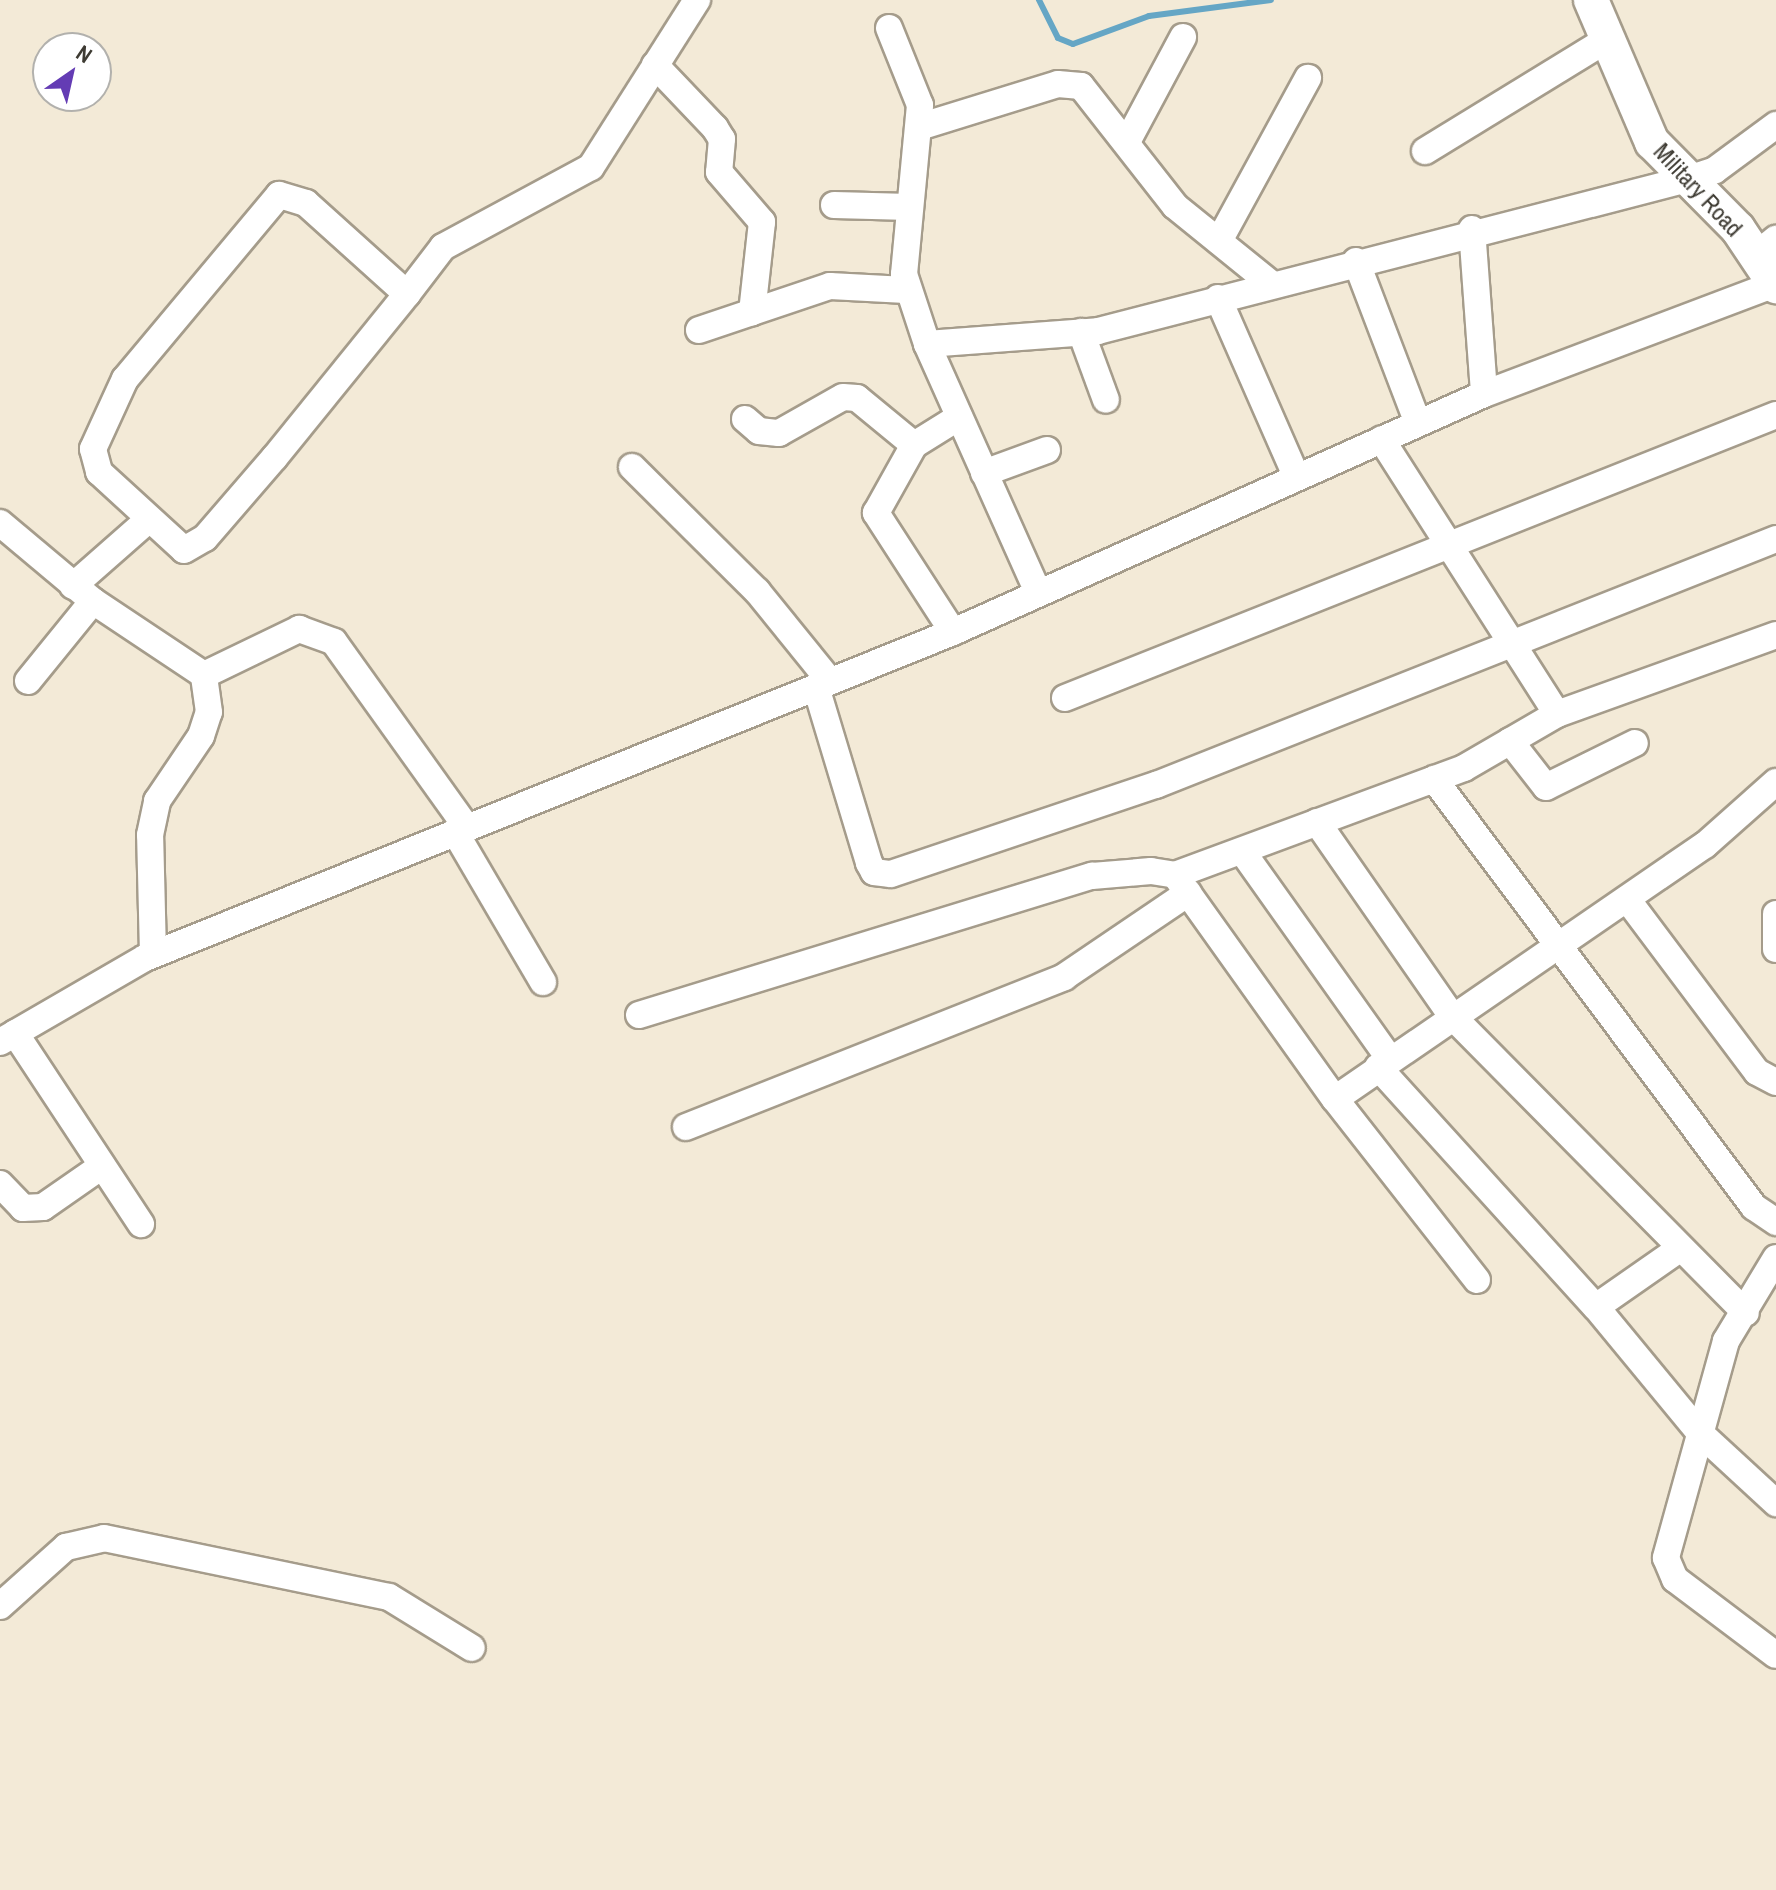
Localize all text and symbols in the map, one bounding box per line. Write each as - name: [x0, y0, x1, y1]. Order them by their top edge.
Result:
- north arrow: [32, 32, 112, 112]
- text: N: [71, 38, 98, 70]
- street label: Military Road: [1648, 137, 1748, 243]

